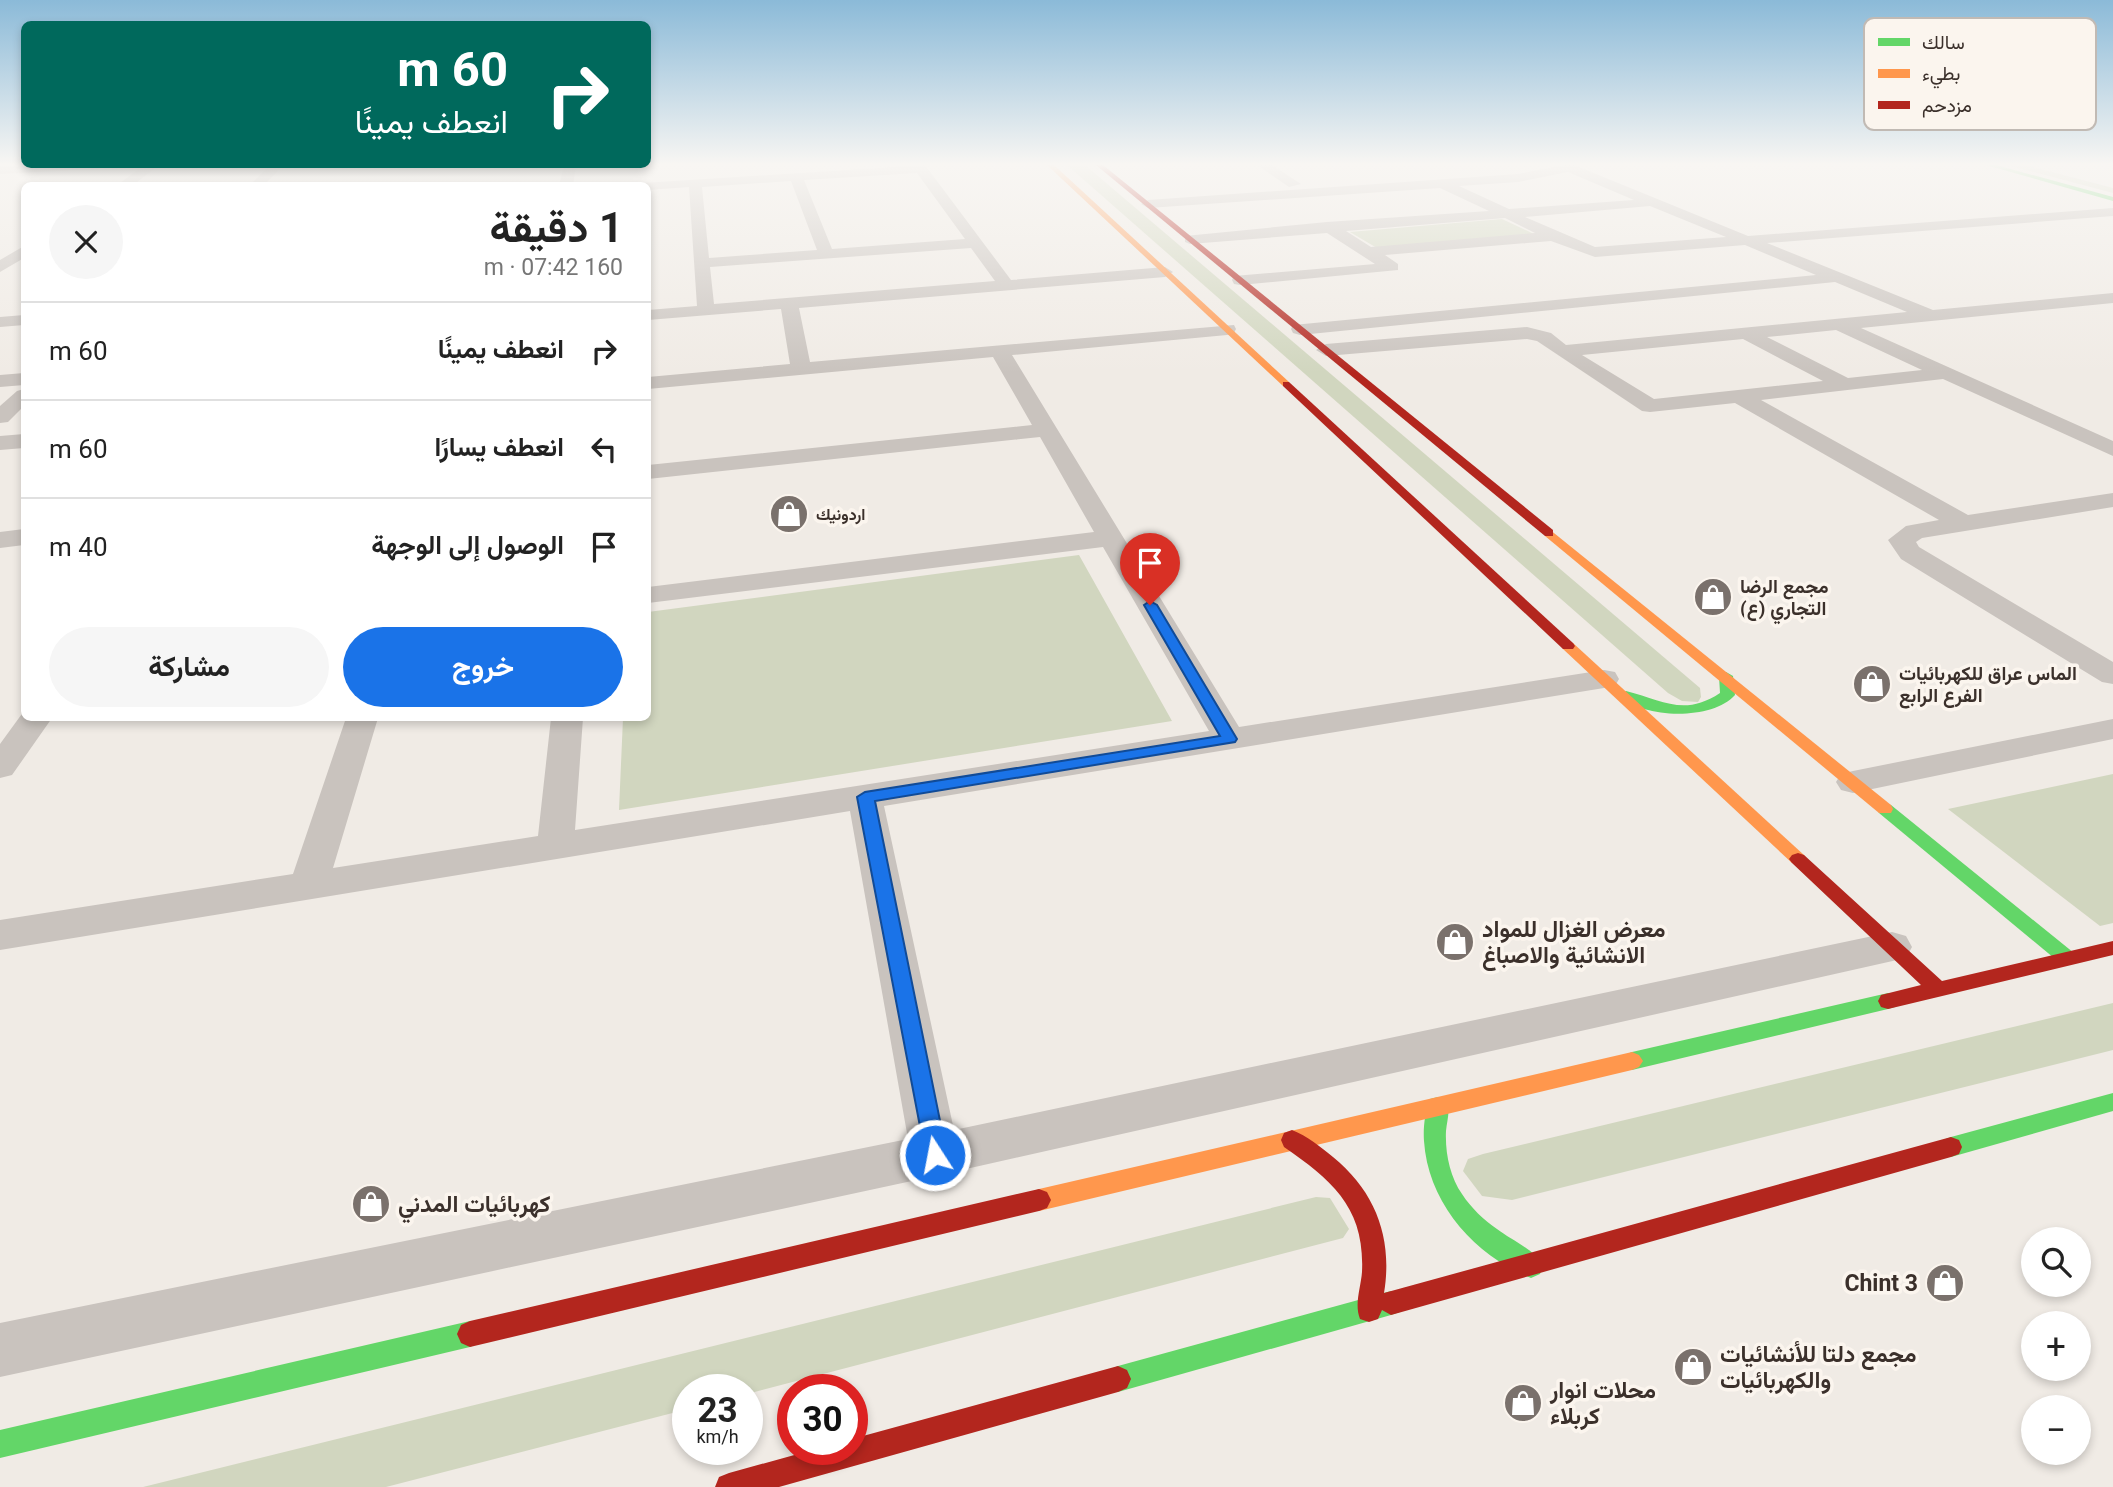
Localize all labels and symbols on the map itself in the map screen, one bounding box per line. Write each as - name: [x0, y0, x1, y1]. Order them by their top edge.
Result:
- legend: [1864, 18, 2096, 130]
- text: سالك: [1922, 31, 1965, 54]
- text: بطيء: [1922, 62, 1960, 89]
- text: مزدحم: [1922, 94, 1972, 118]
- shop icon: اردونيك: [768, 493, 810, 535]
- place label: اردونيك: [816, 505, 865, 525]
- pin: [1120, 533, 1180, 605]
- place label: مجمع الرضا (ع) التجاري: [1740, 575, 1829, 625]
- shop icon: مجمع الرضا (ع) التجاري: [1692, 576, 1734, 618]
- place label: الماس عراق للكهربائيات الفرع الرابع: [1899, 662, 2077, 709]
- shop icon: الماس عراق للكهربائيات الفرع الرابع: [1851, 663, 1893, 705]
- place label: معرض الغزال للمواد الانشائية والاصباغ: [1482, 916, 1666, 971]
- shop icon: معرض الغزال للمواد الانشائية والاصباغ: [1434, 921, 1476, 963]
- position arrow: [898, 1118, 972, 1192]
- shop icon: كهربائيات المدني: [350, 1183, 392, 1225]
- place label: كهربائيات المدني: [398, 1191, 550, 1224]
- shop icon: Chint 3: [1924, 1262, 1966, 1304]
- place label: Chint 3: [1844, 1270, 1918, 1297]
- place label: مجمع دلتا للأنشائيات والكهربائيات: [1720, 1340, 1916, 1395]
- shop icon: مجمع دلتا للأنشائيات والكهربائيات: [1672, 1346, 1714, 1388]
- speed limit sign: 30: [777, 1374, 868, 1465]
- place label: محلات انوار كربلاء: [1549, 1377, 1656, 1431]
- shop icon: محلات انوار كربلاء: [1502, 1382, 1544, 1424]

